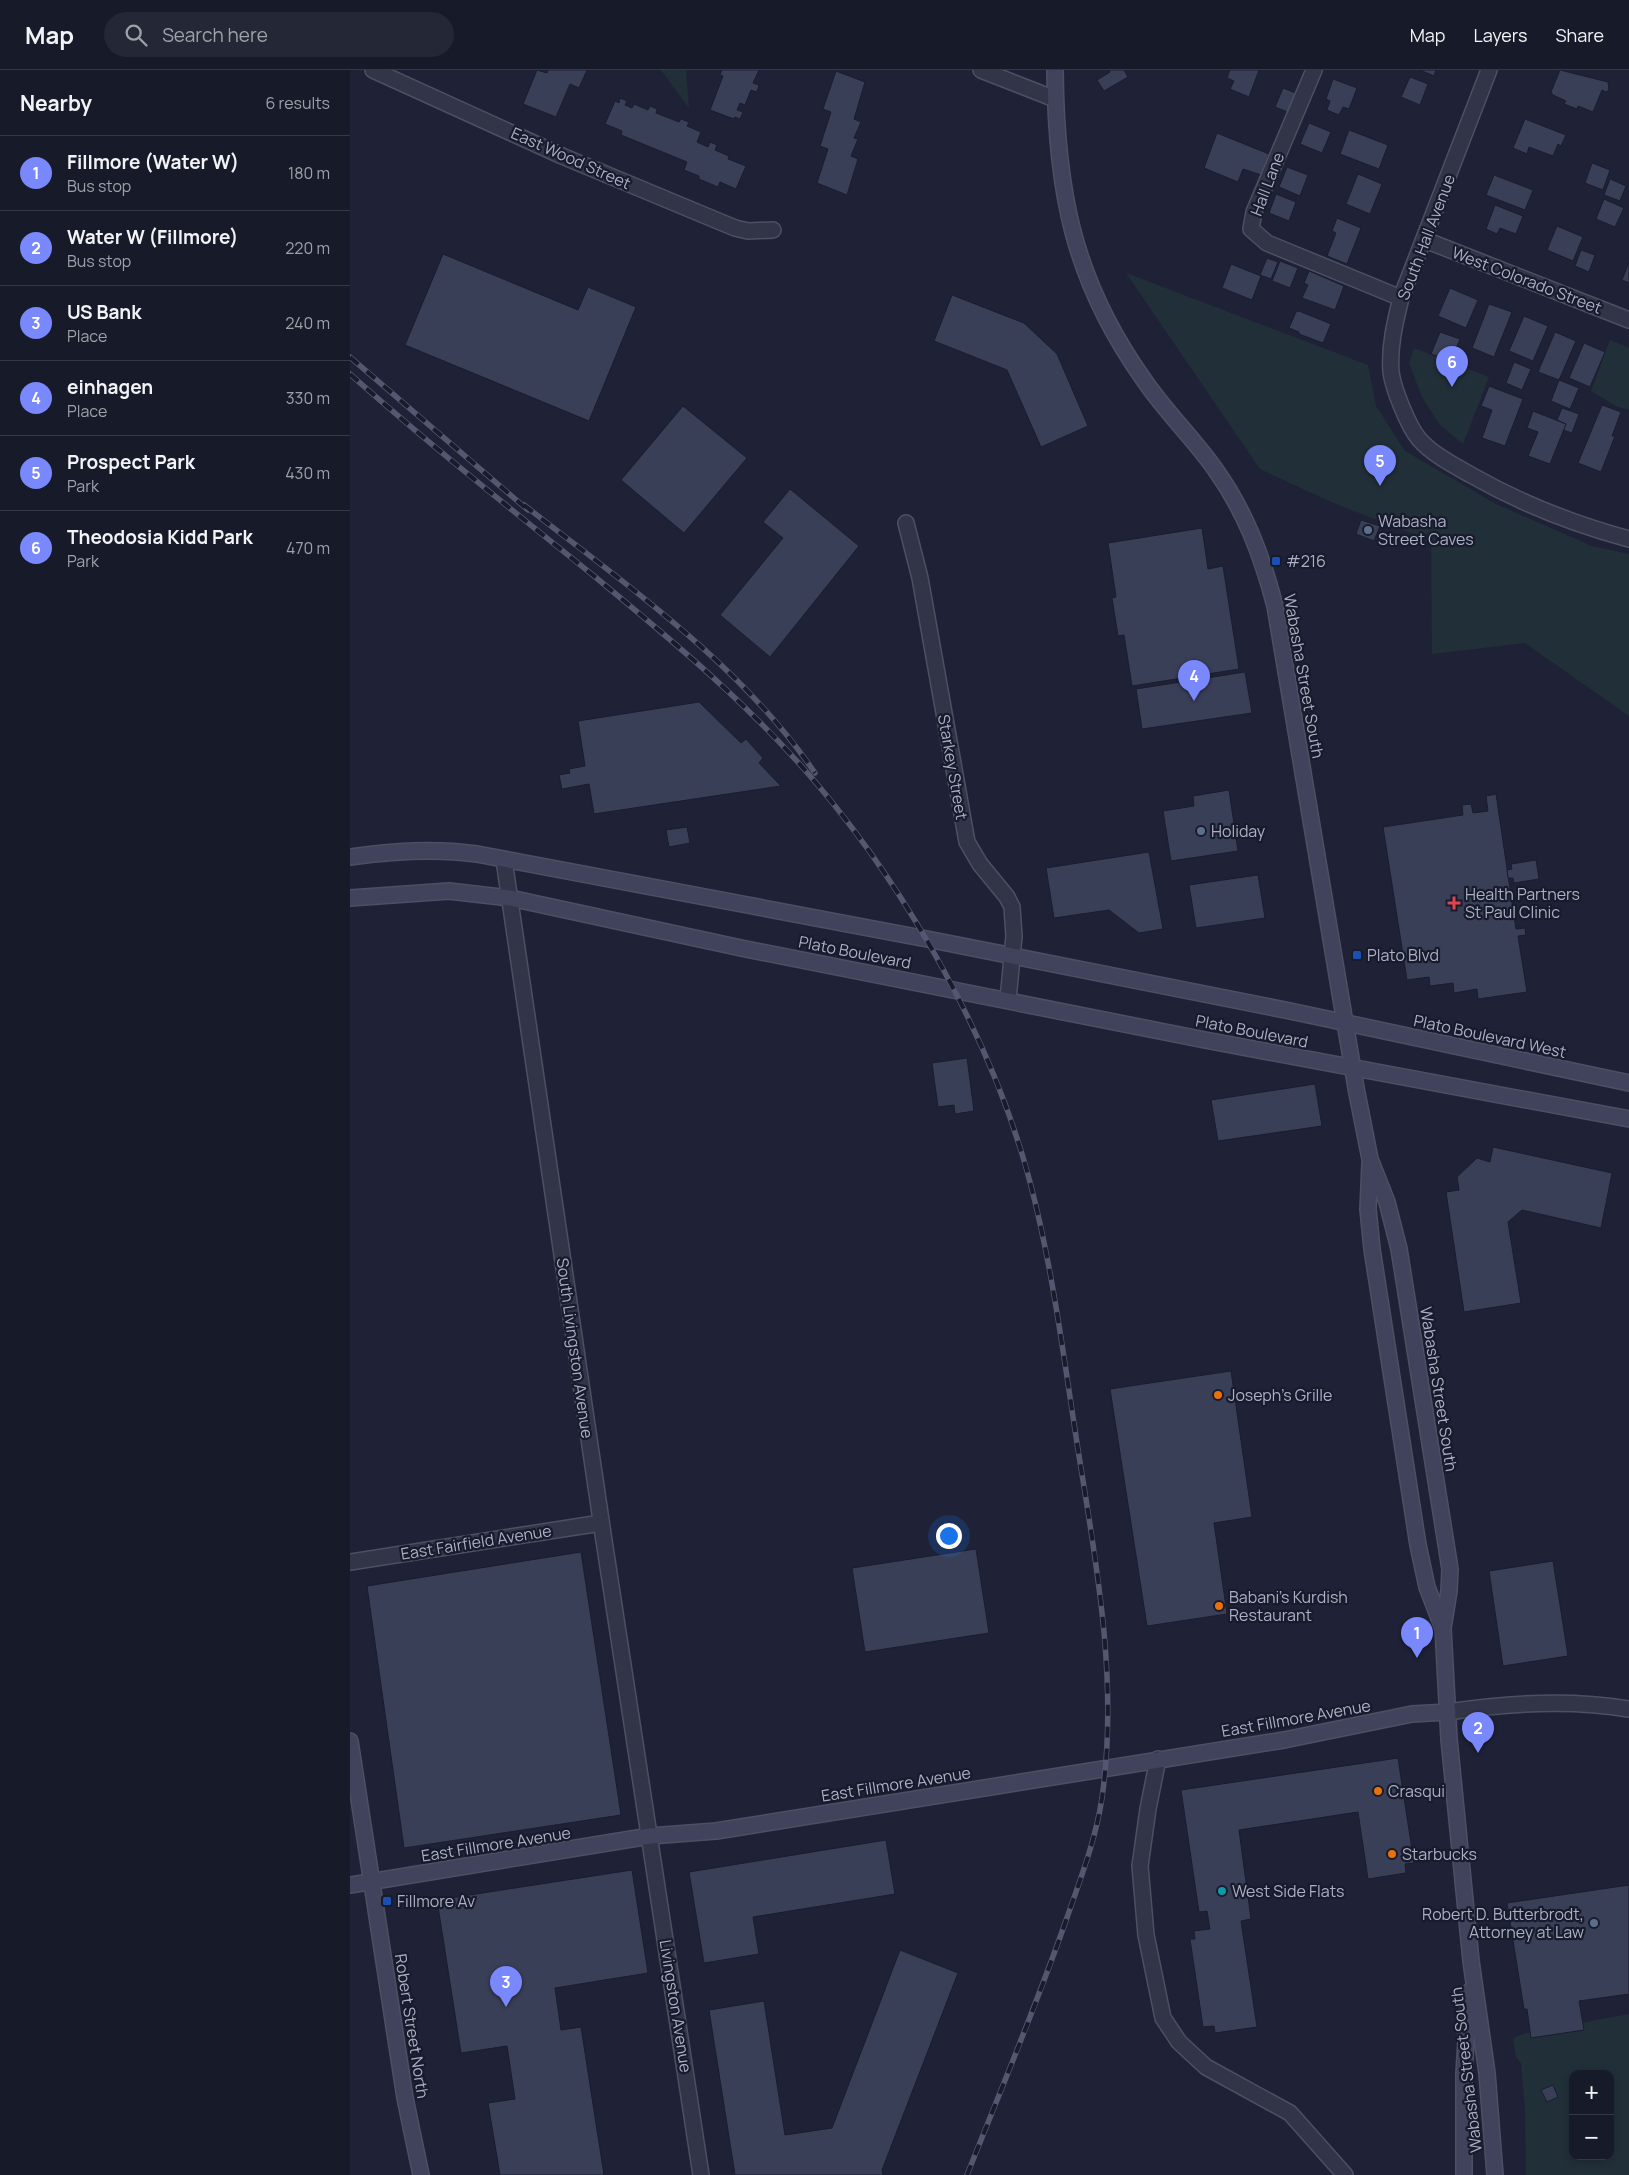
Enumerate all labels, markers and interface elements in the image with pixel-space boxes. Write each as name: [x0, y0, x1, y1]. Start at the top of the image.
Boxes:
search box: [104, 12, 454, 57]
text: Map: [25, 18, 74, 51]
icon: search: [122, 21, 150, 49]
text: Search here: [162, 22, 268, 48]
text: Map: [1410, 23, 1445, 47]
text: Layers: [1473, 23, 1527, 47]
text: Share: [1555, 23, 1604, 47]
text: Nearby: [20, 89, 92, 117]
text: 6 results: [265, 92, 330, 114]
street label: East Wood Street: [508, 122, 634, 194]
text: Fillmore (Water W): [67, 149, 239, 175]
street label: Hall Lane: [1245, 149, 1289, 219]
text: 1: [32, 162, 40, 184]
text: 180 m: [288, 162, 330, 184]
street label: South Hall Avenue: [1392, 171, 1460, 303]
text: Bus stop: [67, 175, 131, 197]
text: Water W (Fillmore): [67, 224, 238, 250]
text: 2: [31, 237, 41, 259]
text: 220 m: [285, 237, 330, 259]
street label: West Colorado Street: [1449, 241, 1605, 319]
text: Bus stop: [67, 250, 131, 272]
text: US Bank: [67, 299, 141, 325]
text: 3: [31, 312, 41, 334]
text: 240 m: [285, 312, 330, 334]
text: Place: [67, 325, 107, 347]
pin: 6: [1436, 346, 1468, 387]
text: einhagen: [67, 374, 153, 400]
text: 4: [31, 387, 41, 409]
text: 330 m: [286, 387, 330, 409]
text: Place: [67, 400, 107, 422]
pin: 5: [1364, 445, 1396, 486]
text: Prospect Park: [67, 449, 195, 475]
text: 5: [31, 462, 41, 484]
text: 430 m: [285, 462, 330, 484]
text: Park: [67, 475, 99, 497]
place label: Wabasha Street Caves: [1378, 510, 1474, 550]
text: Theodosia Kidd Park: [67, 524, 253, 550]
marker: Wabasha Street Caves: [1362, 524, 1374, 536]
text: 6: [31, 537, 41, 559]
text: 470 m: [286, 537, 330, 559]
text: Park: [67, 550, 99, 572]
place label: #216: [1286, 550, 1326, 572]
marker: #216: [1270, 555, 1282, 567]
street label: Wabasha Street South: [1279, 592, 1329, 760]
pin: 4: [1178, 660, 1210, 701]
street label: Starkey Street: [933, 713, 973, 821]
place label: Holiday: [1211, 820, 1266, 842]
marker: Holiday: [1195, 825, 1207, 837]
place label: Health Partners St Paul Clinic: [1465, 883, 1580, 923]
marker: Health Partners St Paul Clinic: [1447, 896, 1461, 910]
street label: Plato Boulevard: [797, 930, 913, 974]
place label: Plato Blvd: [1367, 944, 1439, 966]
marker: Plato Blvd: [1351, 949, 1363, 961]
street label: Plato Boulevard: [1194, 1009, 1310, 1053]
street label: Plato Boulevard West: [1412, 1009, 1568, 1063]
street label: South Livingston Avenue: [551, 1256, 599, 1440]
street label: Wabasha Street South: [1415, 1305, 1463, 1473]
place label: Joseph's Grille: [1228, 1384, 1332, 1406]
marker: Joseph's Grille: [1212, 1389, 1224, 1401]
street label: East Fairfield Avenue: [399, 1519, 553, 1565]
your location: [936, 1523, 962, 1549]
place label: Babani's Kurdish Restaurant: [1229, 1586, 1348, 1626]
marker: Babani's Kurdish Restaurant: [1213, 1600, 1225, 1612]
pin: 1: [1401, 1617, 1433, 1658]
street label: East Fillmore Avenue: [1220, 1694, 1372, 1742]
pin: 2: [1462, 1712, 1494, 1753]
street label: East Fillmore Avenue: [820, 1761, 972, 1807]
place label: Crasqui: [1388, 1780, 1445, 1802]
marker: Crasqui: [1372, 1785, 1384, 1797]
street label: East Fillmore Avenue: [420, 1821, 572, 1867]
place label: Starbucks: [1402, 1843, 1477, 1865]
marker: Starbucks: [1386, 1848, 1398, 1860]
place label: West Side Flats: [1232, 1880, 1345, 1902]
marker: West Side Flats: [1216, 1885, 1228, 1897]
place label: Fillmore Av: [397, 1890, 475, 1912]
marker: Fillmore Av: [381, 1895, 393, 1907]
place label: Robert D. Butterbrodt, Attorney at Law: [1422, 1903, 1584, 1943]
marker: Robert D. Butterbrodt, Attorney at Law: [1588, 1917, 1600, 1929]
street label: Livingston Avenue: [655, 1938, 697, 2074]
street label: Robert Street North: [390, 1952, 434, 2100]
pin: 3: [490, 1966, 522, 2007]
street label: Wabasha Street South: [1445, 1986, 1487, 2154]
map controls: [1569, 2070, 1614, 2160]
button: +: [1569, 2070, 1614, 2115]
button: −: [1569, 2115, 1614, 2160]

